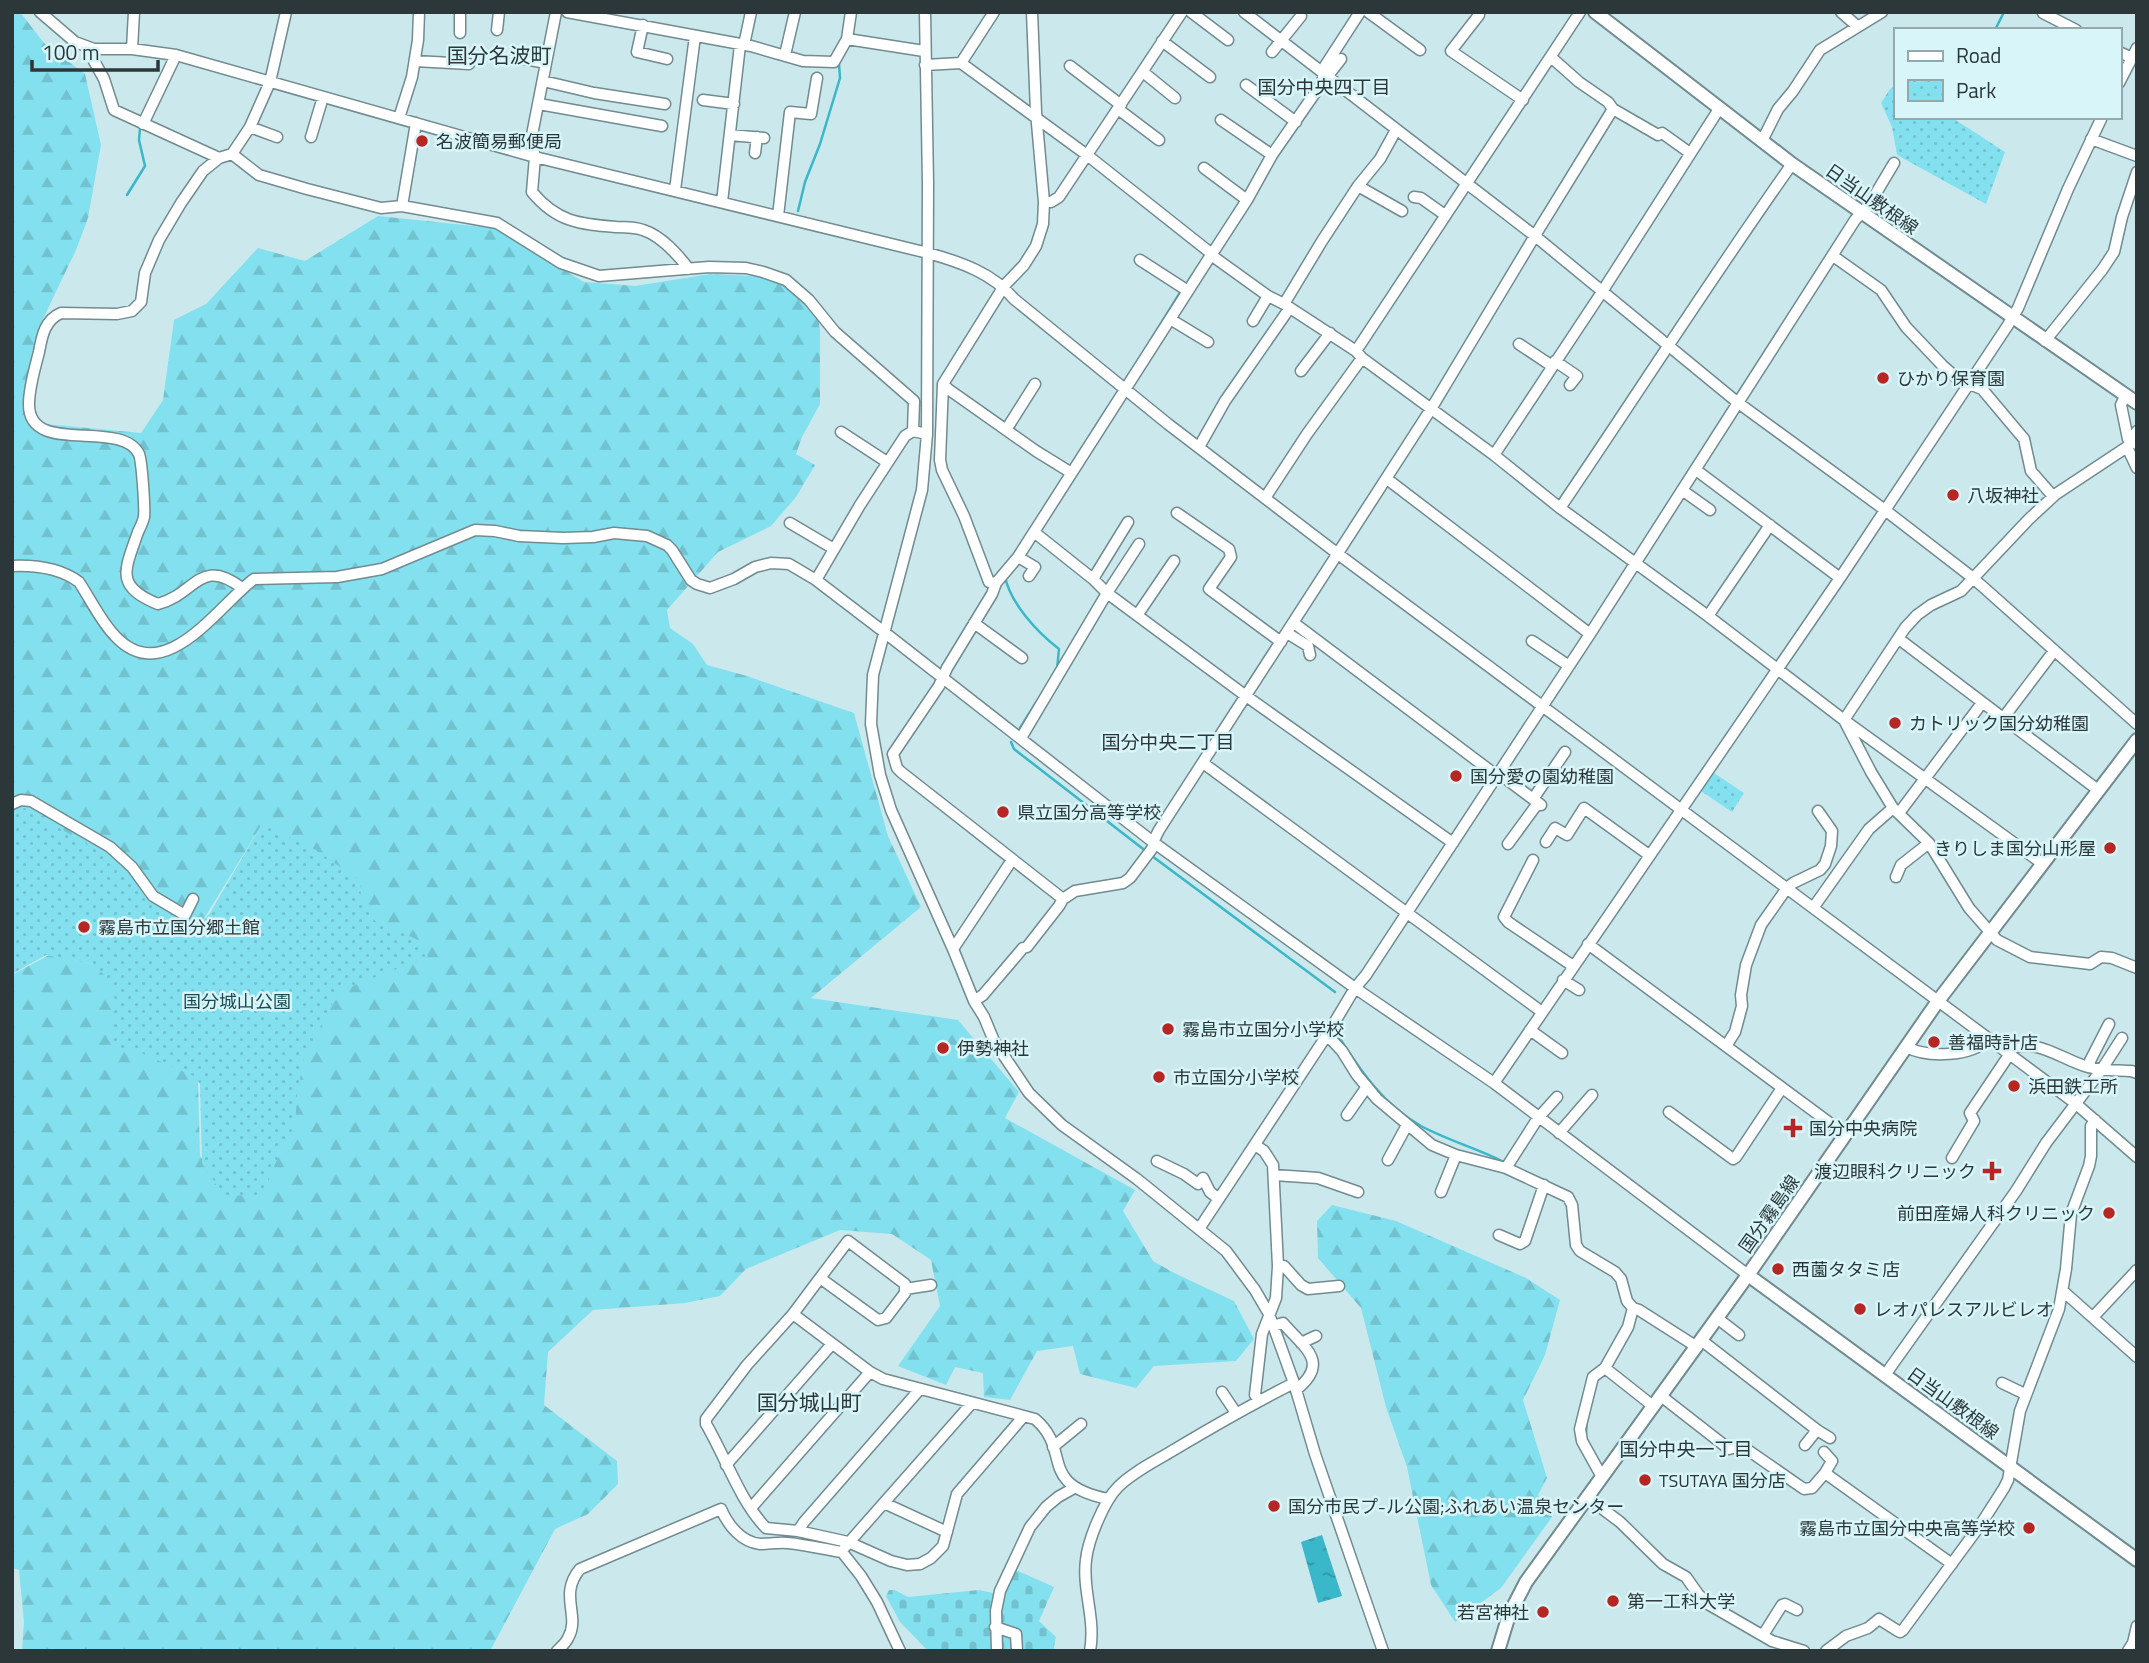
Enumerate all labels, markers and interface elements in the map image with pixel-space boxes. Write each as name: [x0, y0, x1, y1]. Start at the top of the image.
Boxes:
scale bar: [32, 28, 158, 72]
legend: [1894, 28, 2121, 119]
text: 100 m: [42, 36, 99, 68]
district label: 国分名波町: [447, 39, 552, 71]
text: Road: [1956, 39, 2001, 71]
district label: 国分中央四丁目: [1257, 72, 1391, 101]
text: Park: [1956, 74, 1996, 106]
place label: 名波簡易郵便局: [436, 128, 562, 155]
marker: 名波簡易郵便局: [414, 133, 430, 149]
street label: 日当山敷根線: [1820, 157, 1924, 241]
place label: ひかり保育園: [1897, 365, 2005, 392]
marker: ひかり保育園: [1875, 370, 1891, 386]
place label: 八坂神社: [1967, 482, 2039, 509]
marker: 八坂神社: [1945, 487, 1961, 503]
place label: カトリック国分幼稚園: [1909, 710, 2089, 737]
marker: カトリック国分幼稚園: [1887, 715, 1903, 731]
district label: 国分中央二丁目: [1101, 727, 1235, 756]
place label: 国分愛の園幼稚園: [1470, 763, 1614, 790]
marker: 国分愛の園幼稚園: [1448, 768, 1464, 784]
place label: 県立国分高等学校: [1017, 799, 1161, 826]
marker: 県立国分高等学校: [995, 804, 1011, 820]
place label: きりしま国分山形屋: [1934, 835, 2096, 862]
marker: きりしま国分山形屋: [2102, 840, 2118, 856]
place label: 霧島市立国分郷土館: [98, 914, 260, 941]
marker: 霧島市立国分郷土館: [76, 919, 92, 935]
park label: 国分城山公園: [183, 988, 291, 1015]
place label: 霧島市立国分小学校: [1182, 1016, 1344, 1043]
marker: 霧島市立国分小学校: [1160, 1021, 1176, 1037]
place label: 善福時計店: [1948, 1029, 2038, 1056]
marker: 善福時計店: [1926, 1034, 1942, 1050]
place label: 伊勢神社: [957, 1035, 1029, 1062]
marker: 伊勢神社: [935, 1040, 951, 1056]
place label: 市立国分小学校: [1173, 1064, 1299, 1091]
marker: 市立国分小学校: [1151, 1069, 1167, 1085]
place label: 浜田鉄工所: [2028, 1073, 2118, 1100]
marker: 浜田鉄工所: [2006, 1078, 2022, 1094]
place label: 国分中央病院: [1809, 1115, 1917, 1142]
marker: 国分中央病院: [1783, 1118, 1803, 1138]
place label: 渡辺眼科クリニック: [1814, 1158, 1976, 1185]
marker: 渡辺眼科クリニック: [1982, 1161, 2002, 1181]
street label: 国分霧島線: [1732, 1169, 1806, 1259]
place label: 前田産婦人科クリニック: [1897, 1200, 2095, 1227]
marker: 前田産婦人科クリニック: [2101, 1205, 2117, 1221]
place label: 西薗タタミ店: [1792, 1256, 1900, 1283]
marker: 西薗タタミ店: [1770, 1261, 1786, 1277]
place label: レオパレスアルビレオ: [1874, 1296, 2054, 1323]
marker: レオパレスアルビレオ: [1852, 1301, 1868, 1317]
street label: 日当山敷根線: [1901, 1360, 2005, 1446]
district label: 国分城山町: [757, 1386, 862, 1418]
district label: 国分中央一丁目: [1619, 1434, 1753, 1463]
place label: TSUTAYA 国分店: [1659, 1467, 1786, 1494]
marker: TSUTAYA 国分店: [1637, 1472, 1653, 1488]
place label: 国分市民プ-ル公園;ふれあい温泉センター: [1288, 1493, 1624, 1520]
marker: 国分市民プ-ル公園;ふれあい温泉センター: [1266, 1498, 1282, 1514]
place label: 霧島市立国分中央高等学校: [1799, 1515, 2015, 1542]
marker: 霧島市立国分中央高等学校: [2021, 1520, 2037, 1536]
place label: 第一工科大学: [1627, 1588, 1735, 1615]
marker: 第一工科大学: [1605, 1593, 1621, 1609]
place label: 若宮神社: [1457, 1599, 1529, 1626]
marker: 若宮神社: [1535, 1604, 1551, 1620]

